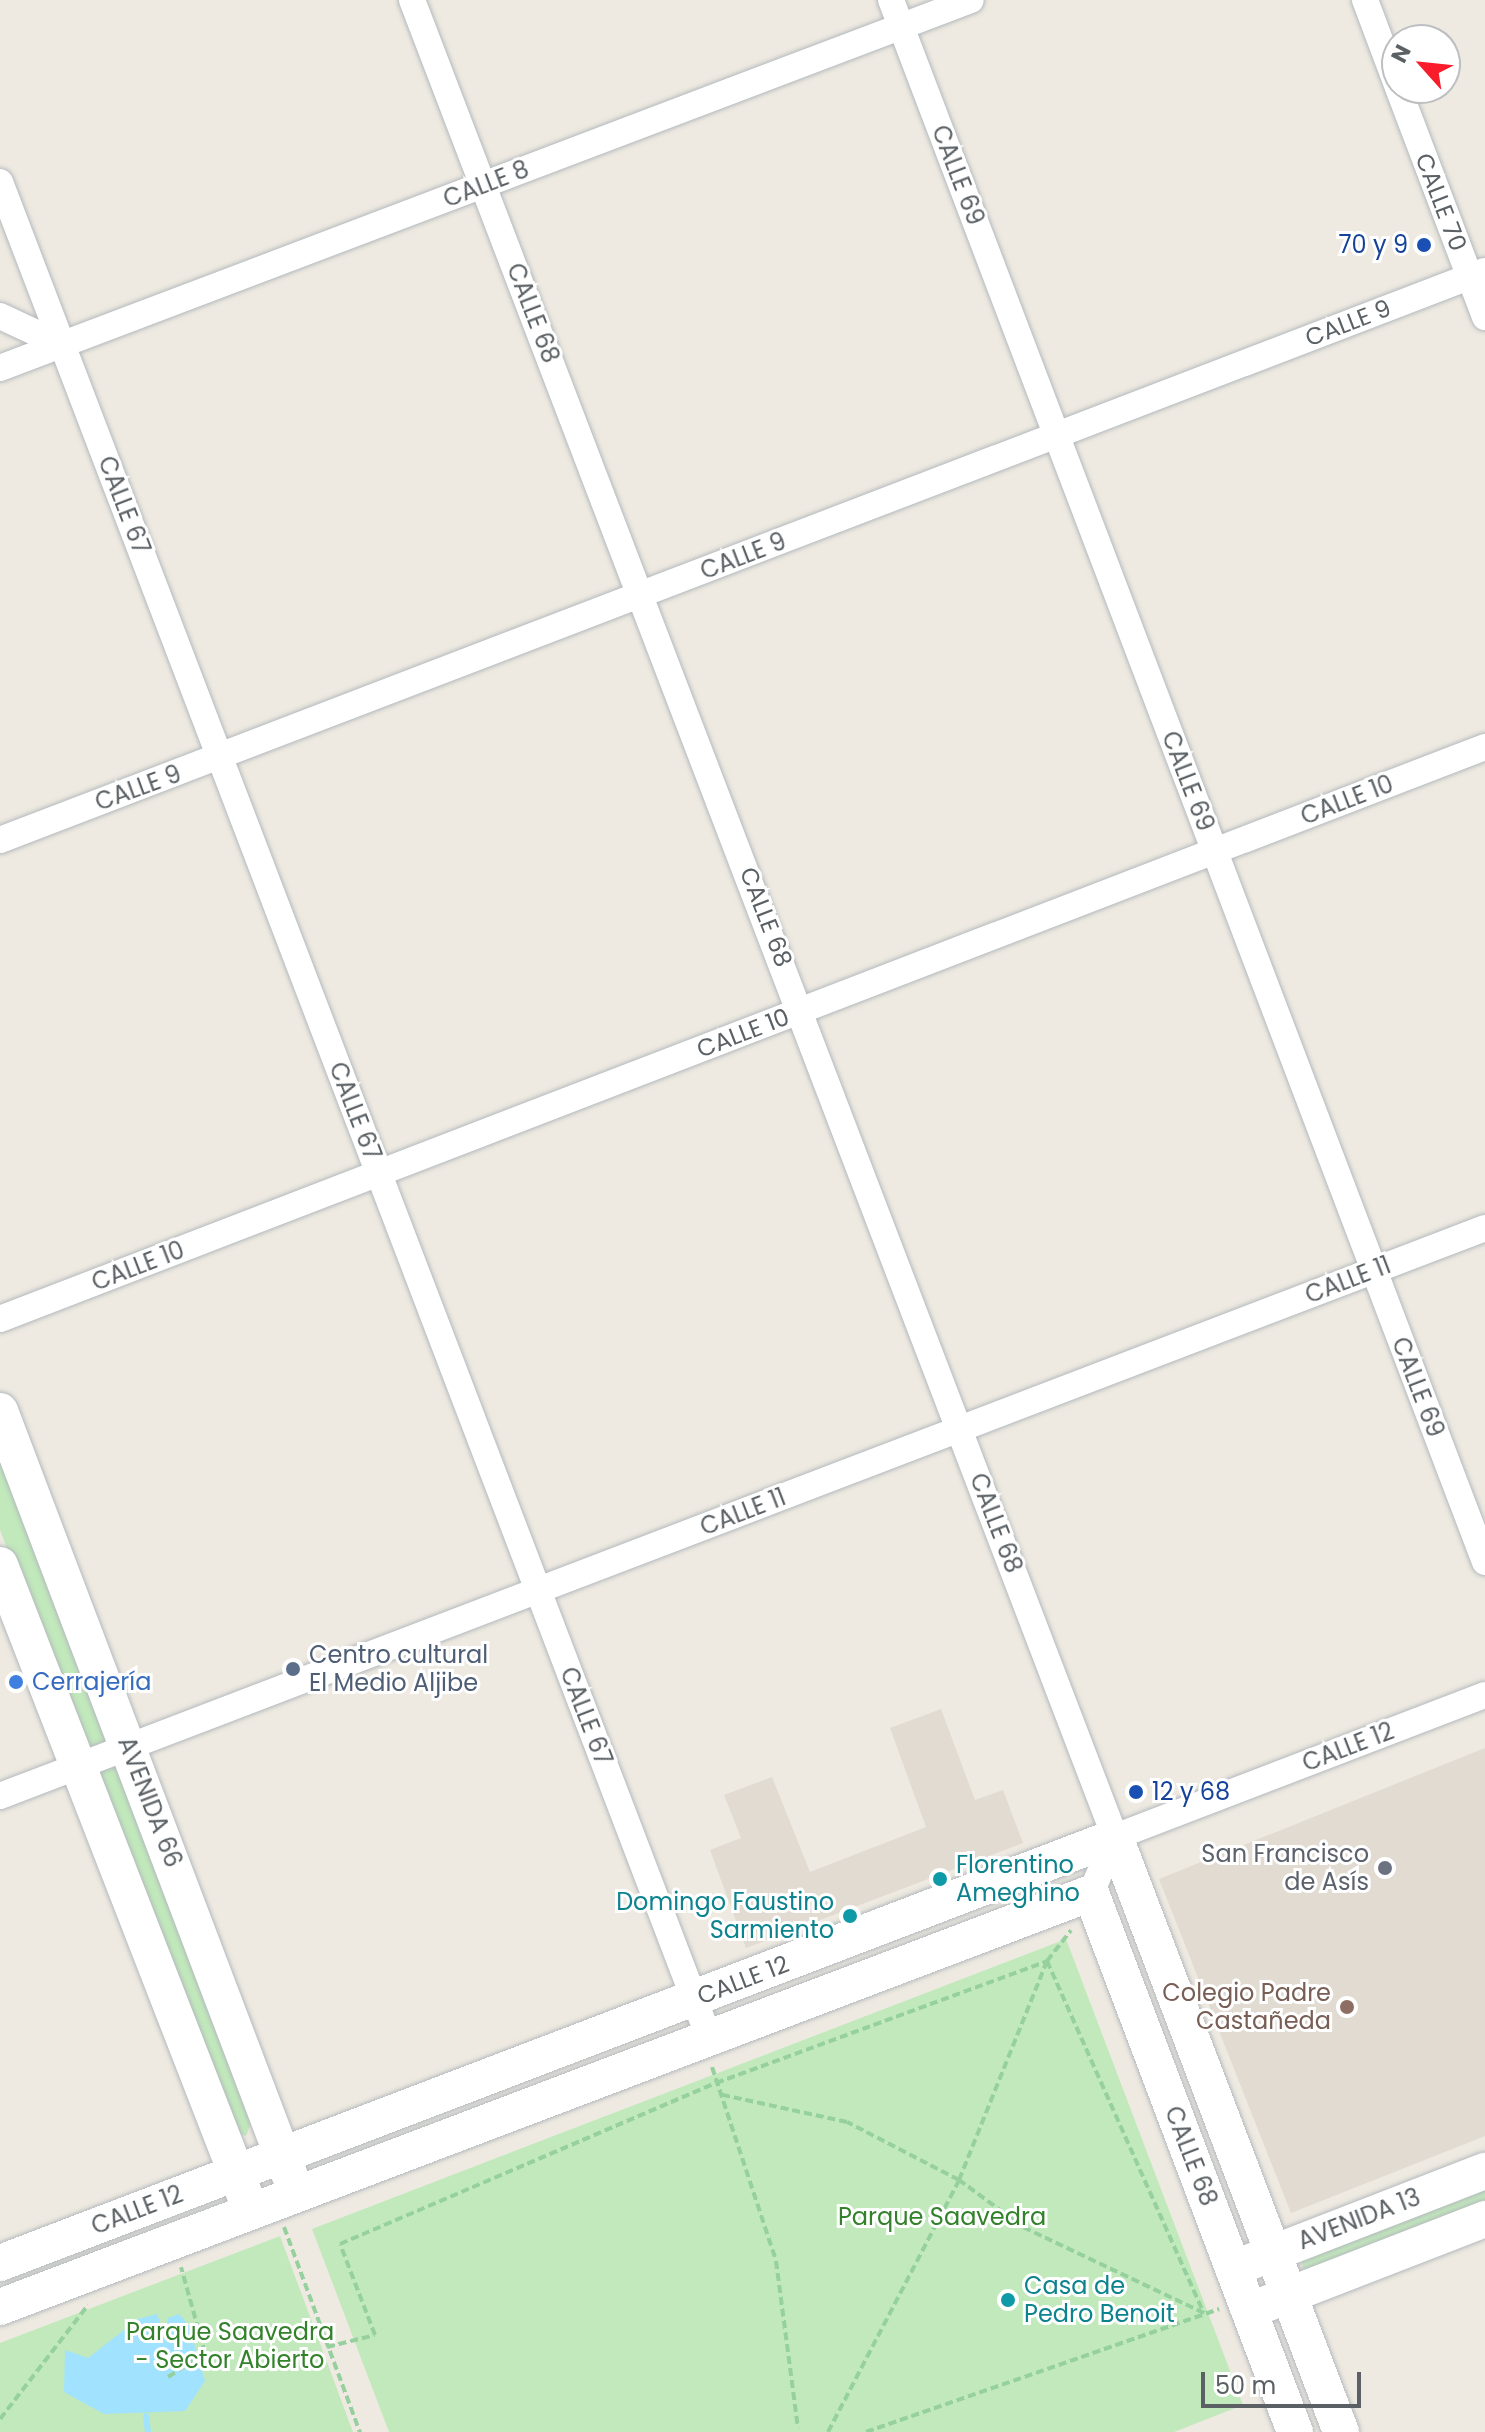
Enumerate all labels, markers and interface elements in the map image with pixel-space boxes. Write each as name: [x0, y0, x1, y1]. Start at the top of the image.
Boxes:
north arrow: [1381, 24, 1461, 104]
text: N: [1383, 39, 1419, 68]
street label: CALLE 69: [926, 121, 990, 229]
street label: CALLE 70: [1409, 149, 1473, 255]
street label: CALLE 8: [439, 155, 533, 213]
place label: 70 y 9: [1338, 231, 1408, 259]
marker: 70 y 9: [1415, 236, 1433, 254]
street label: CALLE 68: [501, 259, 565, 367]
street label: CALLE 9: [1301, 294, 1395, 352]
street label: CALLE 67: [92, 452, 156, 558]
street label: CALLE 9: [696, 527, 790, 585]
street label: CALLE 69: [1156, 727, 1220, 835]
street label: CALLE 9: [91, 759, 185, 817]
street label: CALLE 10: [1297, 769, 1397, 831]
street label: CALLE 68: [734, 863, 798, 971]
street label: CALLE 10: [693, 1002, 793, 1064]
street label: CALLE 67: [323, 1058, 387, 1164]
street label: CALLE 10: [88, 1235, 188, 1297]
street label: CALLE 11: [1301, 1251, 1395, 1309]
street label: CALLE 69: [1386, 1333, 1450, 1441]
street label: CALLE 68: [964, 1469, 1028, 1577]
street label: CALLE 11: [696, 1483, 790, 1541]
place label: Centro cultural El Medio Aljibe: [309, 1641, 488, 1697]
marker: Centro cultural El Medio Aljibe: [284, 1660, 302, 1678]
street label: CALLE 67: [554, 1663, 618, 1769]
place label: Cerrajería: [32, 1668, 151, 1696]
marker: Cerrajería: [7, 1673, 25, 1691]
street label: CALLE 12: [1298, 1716, 1398, 1778]
street label: AVENIDA 66: [112, 1733, 188, 1871]
place label: 12 y 68: [1152, 1778, 1230, 1806]
marker: 12 y 68: [1127, 1783, 1145, 1801]
place label: San Francisco de Asís: [1201, 1840, 1369, 1896]
place label: Florentino Ameghino: [956, 1851, 1080, 1907]
marker: San Francisco de Asís: [1376, 1859, 1394, 1877]
marker: Florentino Ameghino: [931, 1870, 949, 1888]
place label: Domingo Faustino Sarmiento: [616, 1888, 834, 1944]
marker: Domingo Faustino Sarmiento: [841, 1907, 859, 1925]
street label: CALLE 12: [693, 1949, 793, 2011]
place label: Colegio Padre Castañeda: [1162, 1979, 1331, 2035]
marker: Colegio Padre Castañeda: [1338, 1998, 1356, 2016]
street label: CALLE 68: [1159, 2102, 1223, 2210]
street label: CALLE 12: [87, 2179, 187, 2241]
street label: AVENIDA 13: [1294, 2182, 1424, 2256]
park label: Parque Saavedra: [838, 2203, 1046, 2231]
place label: Casa de Pedro Benoit: [1024, 2272, 1175, 2328]
marker: Casa de Pedro Benoit: [999, 2291, 1017, 2309]
park label: Parque Saavedra - Sector Abierto: [126, 2318, 334, 2374]
scale bar: [1205, 2356, 1365, 2406]
text: 50 m: [1215, 2369, 1276, 2402]

